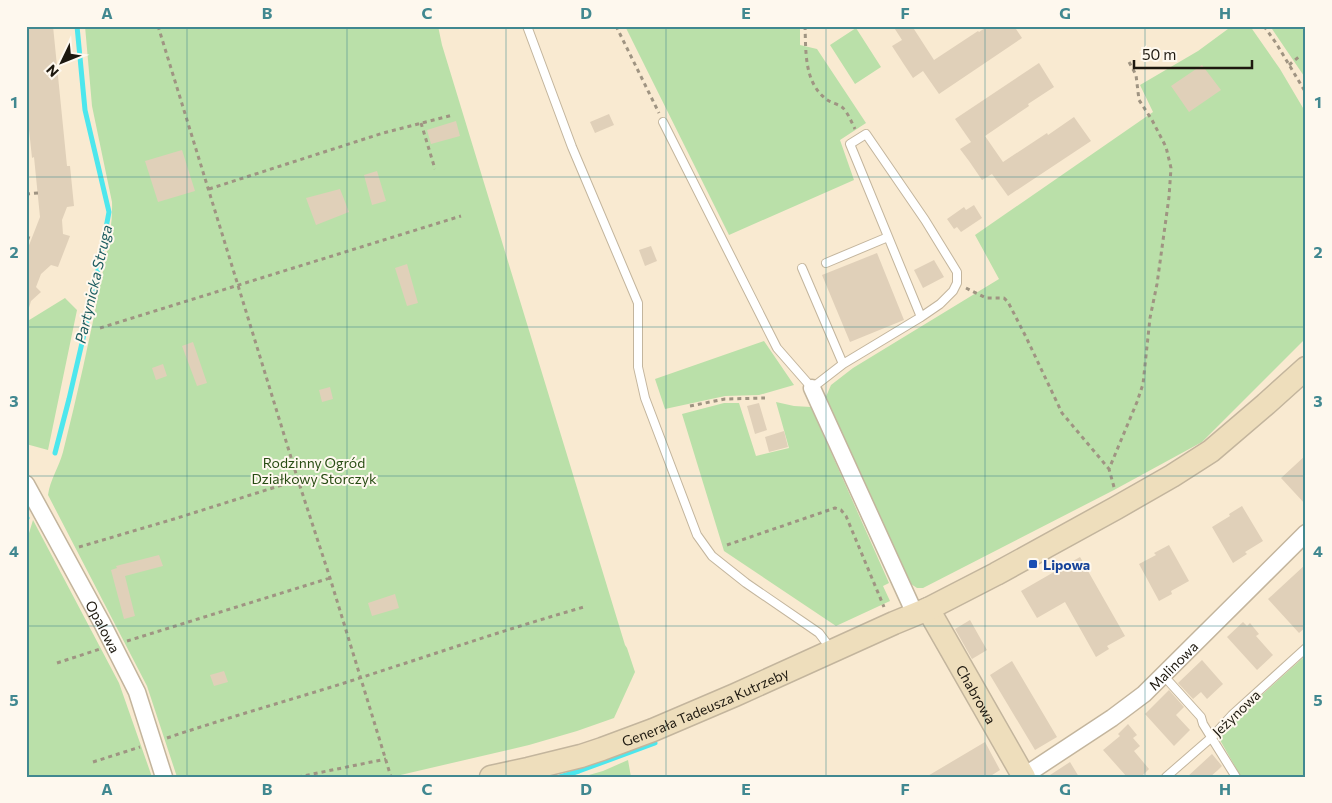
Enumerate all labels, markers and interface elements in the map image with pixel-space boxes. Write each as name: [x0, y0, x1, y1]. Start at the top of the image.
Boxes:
text: A: [101, 3, 113, 22]
text: B: [262, 3, 273, 22]
text: C: [422, 3, 433, 22]
text: D: [580, 3, 592, 22]
text: E: [741, 3, 751, 22]
text: F: [900, 3, 910, 22]
text: G: [1059, 3, 1071, 22]
text: H: [1219, 3, 1231, 22]
north arrow: [38, 38, 88, 88]
scale bar: [1134, 38, 1252, 70]
text: 50 m: [1142, 45, 1176, 63]
text: N: [42, 62, 62, 81]
text: 1: [10, 92, 18, 111]
text: 1: [1314, 92, 1322, 111]
water label: Partynicka Struga: [71, 223, 115, 345]
text: 2: [9, 242, 19, 261]
text: 2: [1313, 242, 1323, 261]
text: 3: [9, 391, 19, 410]
text: 3: [1313, 391, 1323, 410]
park label: Rodzinny Ogród Działkowy Storczyk: [251, 454, 377, 487]
text: 4: [9, 541, 19, 560]
text: 4: [1313, 541, 1323, 560]
place label: Lipowa: [1043, 556, 1090, 573]
marker: Lipowa: [1027, 558, 1039, 570]
street label: Opalowa: [83, 597, 124, 656]
street label: Malinowa: [1145, 637, 1201, 693]
street label: Chabrowa: [953, 662, 1000, 727]
street label: Generała Tadeusza Kutrzeby: [619, 663, 791, 749]
street label: Jeżynowa: [1208, 686, 1264, 740]
text: 5: [9, 690, 19, 709]
text: 5: [1313, 690, 1323, 709]
text: A: [101, 779, 113, 798]
text: B: [262, 779, 273, 798]
text: C: [422, 779, 433, 798]
text: D: [580, 779, 592, 798]
text: E: [741, 779, 751, 798]
text: F: [900, 779, 910, 798]
text: G: [1059, 779, 1071, 798]
text: H: [1219, 779, 1231, 798]

